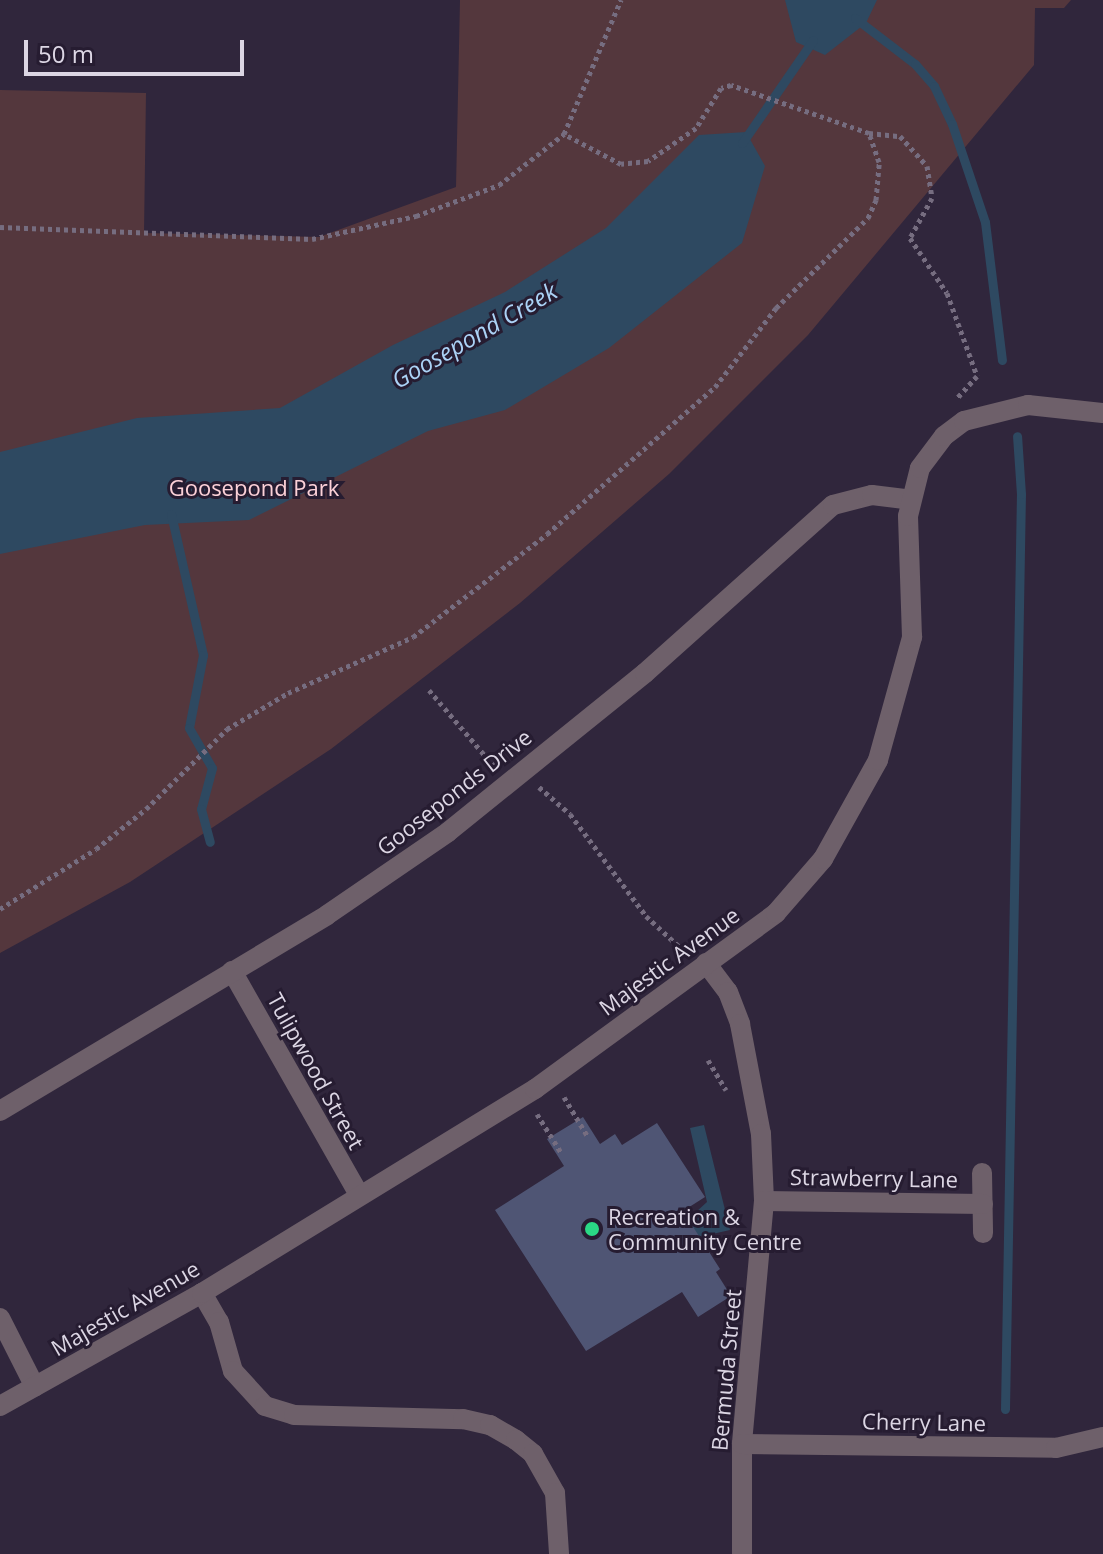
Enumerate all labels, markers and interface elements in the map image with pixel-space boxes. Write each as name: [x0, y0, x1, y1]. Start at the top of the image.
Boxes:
scale bar: [28, 24, 248, 74]
text: 50 m: [38, 37, 94, 70]
water label: Goosepond Creek: [386, 276, 562, 394]
park label: Goosepond Park: [169, 475, 339, 501]
street label: Gooseponds Drive: [371, 723, 537, 861]
street label: Majestic Avenue: [594, 901, 744, 1021]
street label: Tulipwood Street: [262, 988, 370, 1154]
street label: Strawberry Lane: [790, 1163, 958, 1193]
place label: Recreation & Community Centre: [608, 1203, 802, 1254]
marker: Recreation & Community Centre: [583, 1220, 601, 1238]
street label: Majestic Avenue: [46, 1255, 204, 1361]
street label: Bermuda Street: [706, 1288, 746, 1452]
street label: Cherry Lane: [862, 1408, 986, 1436]

